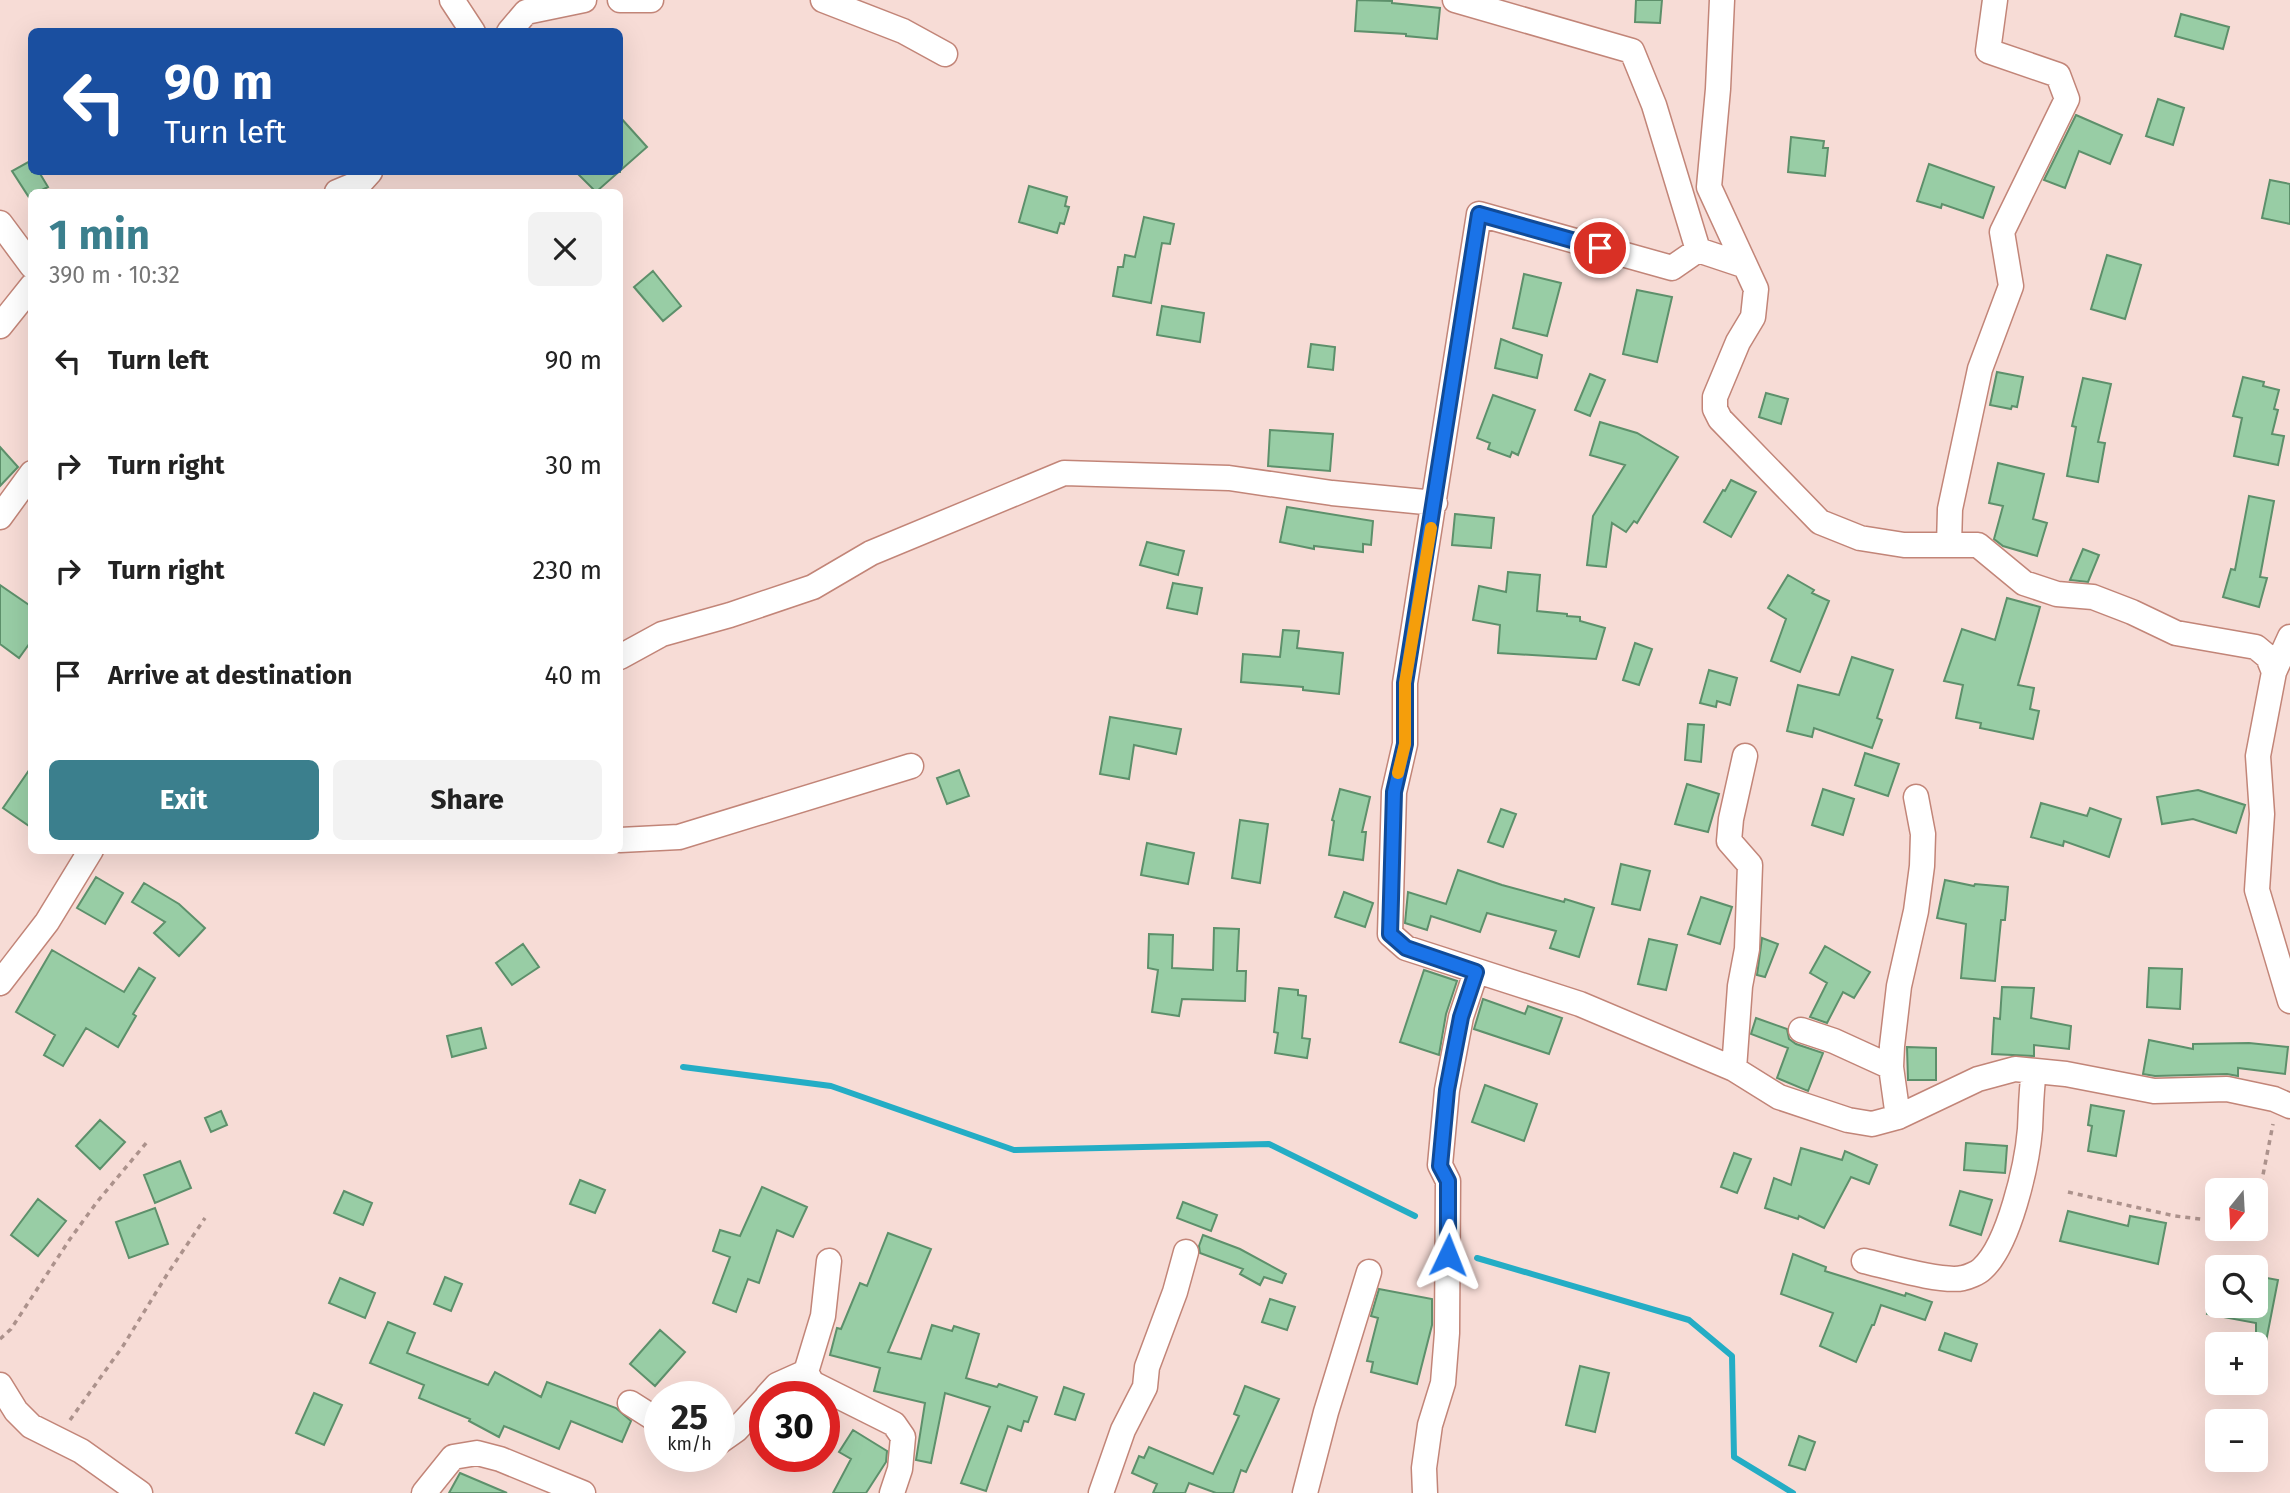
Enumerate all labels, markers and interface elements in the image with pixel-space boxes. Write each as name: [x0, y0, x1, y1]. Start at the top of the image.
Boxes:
text: 90 m: [164, 53, 273, 112]
icon: left: [49, 56, 140, 147]
text: Turn left: [164, 113, 286, 151]
text: 1 min: [49, 210, 150, 260]
button: close: [528, 212, 602, 286]
pin: [1570, 218, 1630, 278]
icon: arrive: [1581, 229, 1619, 267]
text: 390 m · 10:32: [49, 261, 180, 289]
icon: left: [49, 342, 87, 380]
text: Turn left: [108, 345, 209, 376]
text: 90 m: [545, 345, 602, 376]
icon: right: [49, 447, 87, 485]
text: Turn right: [108, 450, 225, 481]
text: 30 m: [545, 450, 602, 481]
icon: right: [49, 552, 87, 590]
text: Turn right: [108, 555, 225, 586]
text: 230 m: [533, 555, 602, 586]
icon: arrive: [49, 657, 87, 695]
text: Arrive at destination: [108, 660, 352, 691]
text: 40 m: [544, 660, 602, 691]
button: Exit: [49, 760, 319, 840]
button: Share: [333, 760, 602, 840]
north arrow: [2205, 1178, 2268, 1241]
map controls: [2205, 1178, 2268, 1472]
position arrow: [1411, 1218, 1485, 1292]
button: search: [2205, 1255, 2268, 1318]
button: +: [2205, 1332, 2268, 1395]
speed limit sign: 30: [749, 1381, 840, 1472]
text: 25: [671, 1396, 708, 1438]
button: −: [2205, 1409, 2268, 1472]
text: km/h: [667, 1433, 712, 1455]

